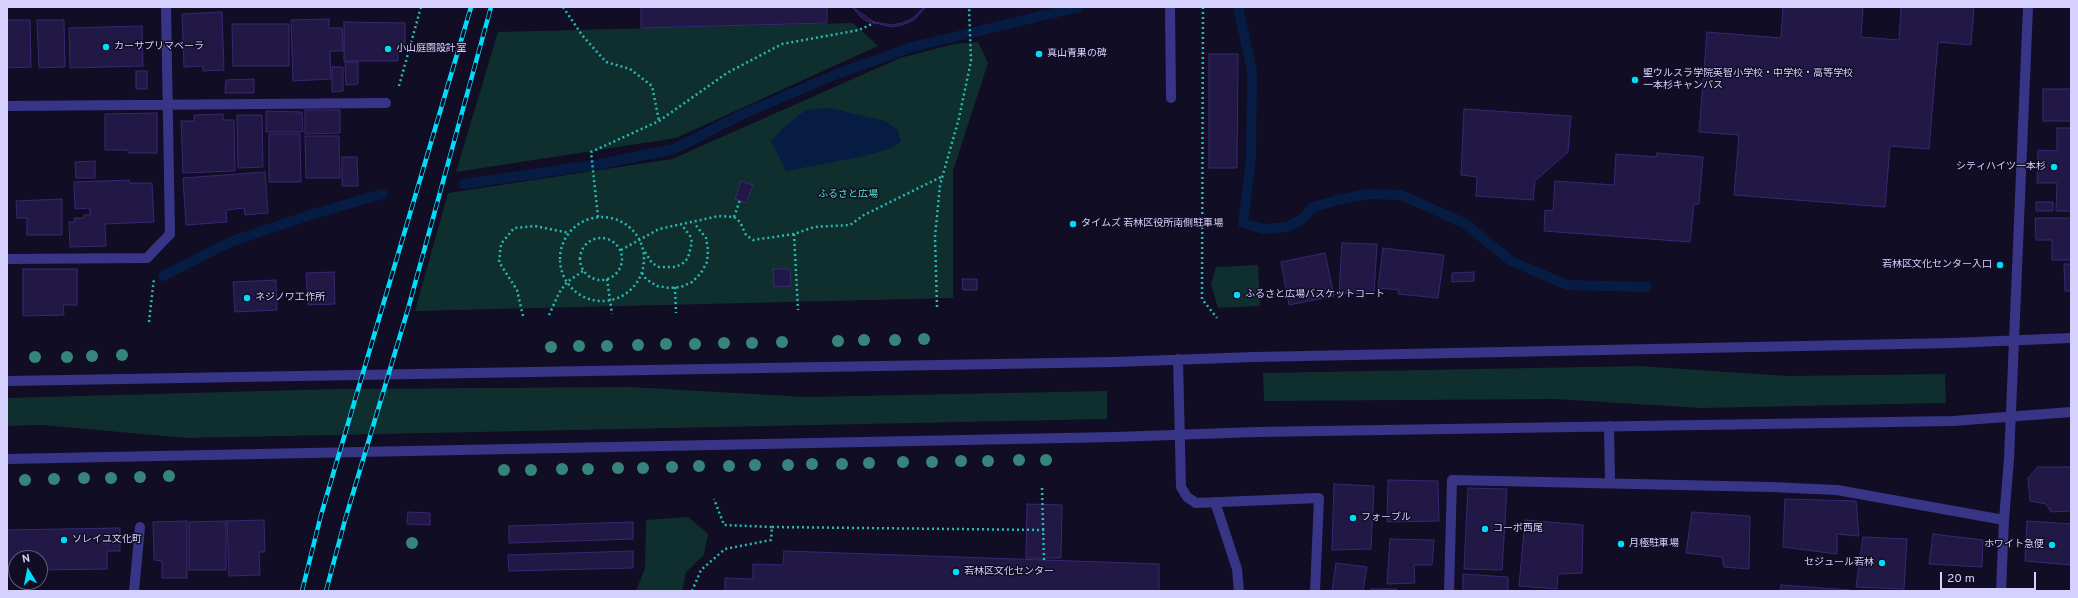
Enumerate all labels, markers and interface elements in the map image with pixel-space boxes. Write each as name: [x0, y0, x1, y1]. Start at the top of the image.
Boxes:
place label: カーサプリマベーラ: [114, 41, 204, 53]
marker: カーサプリマベーラ: [101, 42, 111, 52]
place label: 小山庭園設計室: [396, 43, 466, 55]
marker: 小山庭園設計室: [383, 44, 393, 54]
place label: 真山青果の碑: [1047, 48, 1107, 60]
marker: 真山青果の碑: [1034, 49, 1044, 59]
place label: 聖ウルスラ学院英智小学校・中学校・高等学校 一本杉キャンパス: [1643, 68, 1853, 92]
marker: 聖ウルスラ学院英智小学校・中学校・高等学校 一本杉キャンパス: [1630, 75, 1640, 85]
place label: シティハイツ一本杉: [1956, 161, 2046, 173]
marker: シティハイツ一本杉: [2049, 162, 2059, 172]
park label: ふるさと広場: [818, 189, 878, 201]
place label: タイムズ 若林区役所南側駐車場: [1081, 218, 1223, 230]
marker: タイムズ 若林区役所南側駐車場: [1068, 219, 1078, 229]
place label: 若林区文化センター入口: [1882, 259, 1992, 271]
marker: 若林区文化センター入口: [1995, 260, 2005, 270]
place label: ふるさと広場バスケットコート: [1245, 289, 1385, 301]
marker: ふるさと広場バスケットコート: [1232, 290, 1242, 300]
place label: ネジノワ工作所: [255, 292, 325, 304]
marker: ネジノワ工作所: [242, 293, 252, 303]
place label: フォーブル: [1361, 512, 1411, 524]
marker: フォーブル: [1348, 513, 1358, 523]
place label: コーポ西尾: [1493, 523, 1543, 535]
marker: コーポ西尾: [1480, 524, 1490, 534]
place label: ソレイユ文化町: [72, 534, 142, 546]
marker: ソレイユ文化町: [59, 535, 69, 545]
place label: 月極駐車場: [1629, 538, 1679, 550]
marker: 月極駐車場: [1616, 539, 1626, 549]
place label: ホワイト急便: [1984, 539, 2044, 551]
marker: ホワイト急便: [2047, 540, 2057, 550]
north arrow: [8, 550, 48, 590]
text: N: [21, 552, 31, 567]
place label: セジュール若林: [1804, 557, 1874, 569]
marker: セジュール若林: [1877, 558, 1887, 568]
scale bar: [1942, 564, 2038, 590]
place label: 若林区文化センター: [964, 566, 1054, 578]
marker: 若林区文化センター: [951, 567, 961, 577]
text: 20 m: [1947, 571, 1975, 587]

